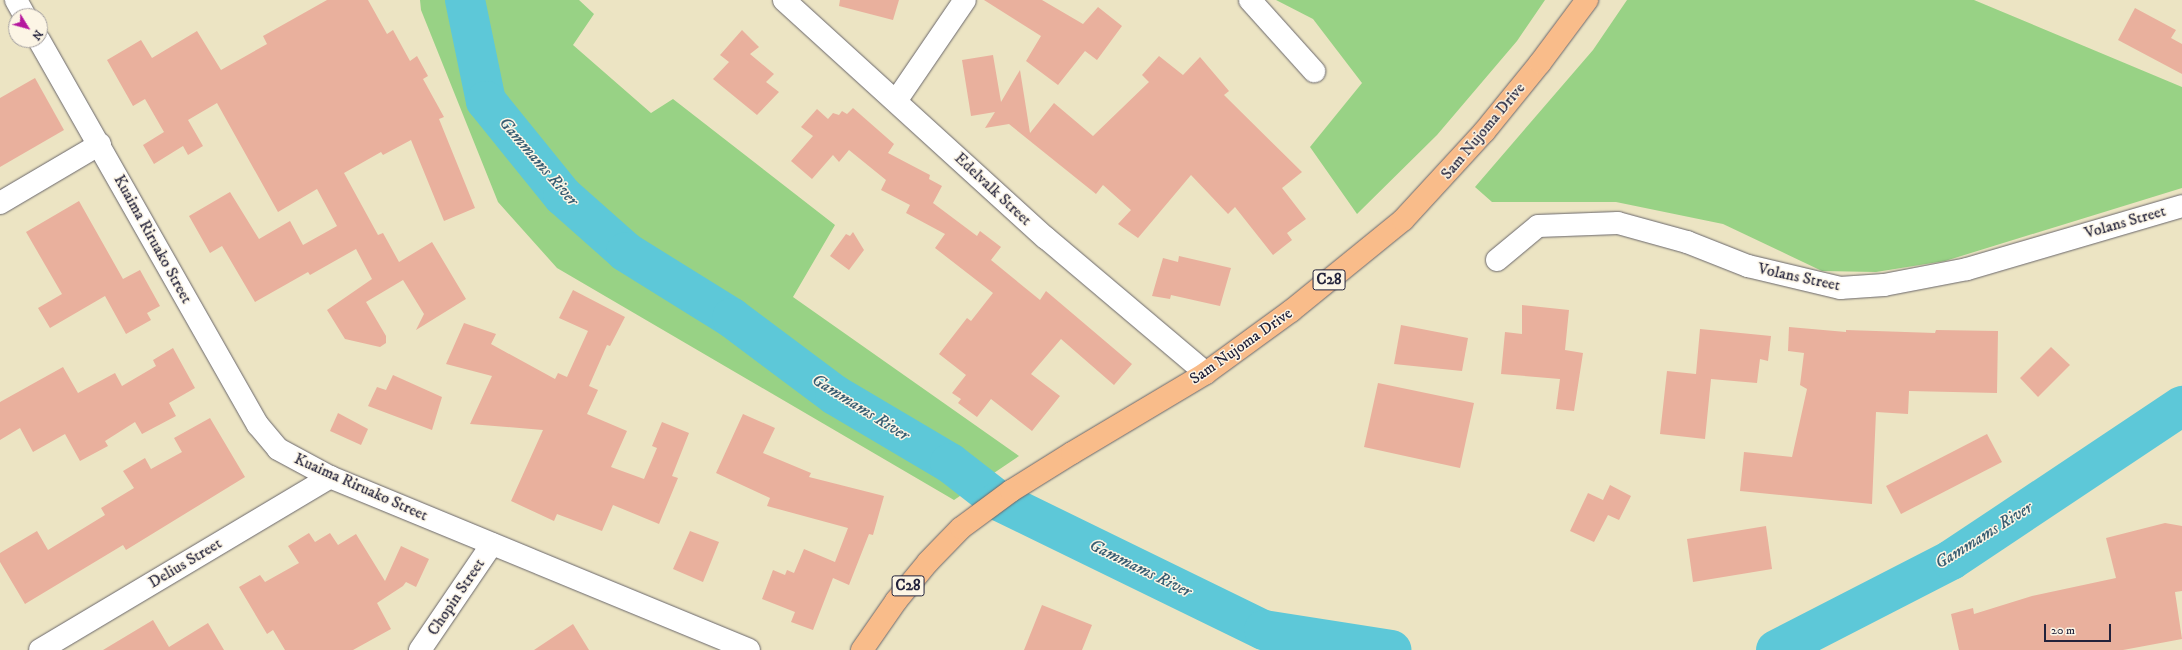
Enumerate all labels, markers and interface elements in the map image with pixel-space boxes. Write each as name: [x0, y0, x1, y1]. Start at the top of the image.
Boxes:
north arrow: [8, 8, 48, 48]
text: N: [28, 27, 45, 42]
street label: Sam Nujoma Drive: [1437, 79, 1529, 183]
water label: Gammams River: [494, 113, 582, 211]
street label: Edelvalk Street: [950, 148, 1036, 230]
street label: Kuaima Riruako Street: [110, 171, 196, 307]
street label: Volans Street: [2082, 201, 2168, 243]
street label: Volans Street: [1756, 259, 1842, 295]
road number: C28: [1312, 267, 1346, 293]
street label: Sam Nujoma Drive: [1186, 304, 1296, 388]
water label: Gammams River: [808, 370, 912, 446]
street label: Kuaima Riruako Street: [291, 449, 431, 525]
water label: Gammams River: [1932, 498, 2036, 574]
street label: Delius Street: [145, 534, 225, 592]
water label: Gammams River: [1086, 535, 1194, 603]
street label: Chopin Street: [423, 555, 489, 639]
road number: C28: [891, 573, 925, 599]
scale bar: [2046, 616, 2113, 642]
text: 20 m: [2051, 623, 2075, 638]

